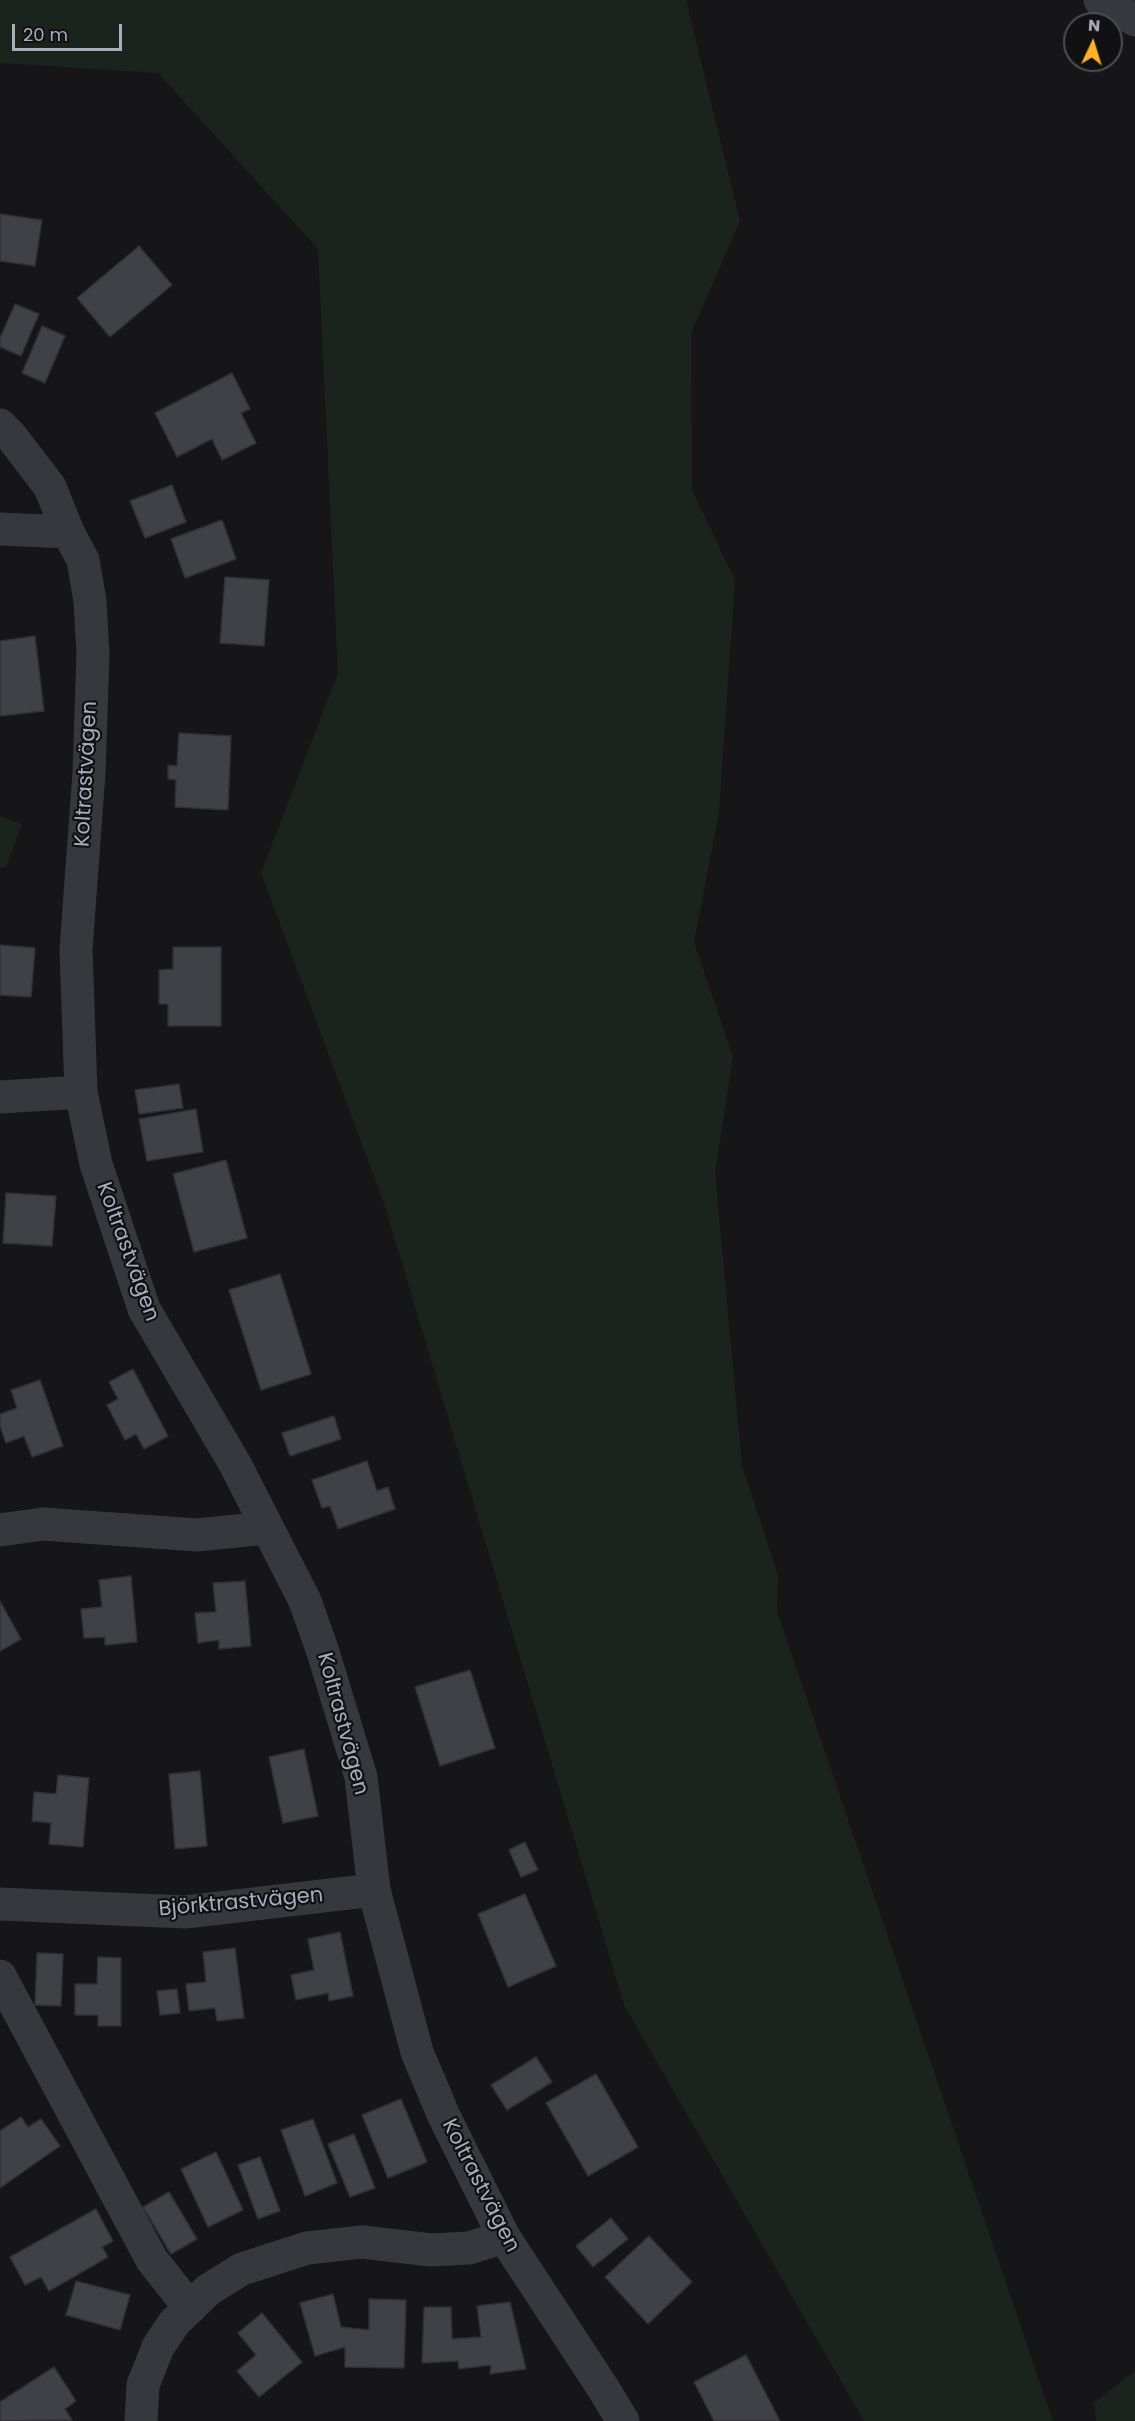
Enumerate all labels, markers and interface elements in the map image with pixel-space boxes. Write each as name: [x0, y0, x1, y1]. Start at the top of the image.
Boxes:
scale bar: [15, 12, 124, 50]
north arrow: [1063, 12, 1123, 72]
text: N: [1087, 14, 1101, 37]
text: 20 m: [23, 22, 68, 47]
street label: Koltrastvägen: [71, 700, 103, 848]
street label: Koltrastvägen: [90, 1179, 164, 1325]
street label: Koltrastvägen: [311, 1650, 373, 1798]
street label: Björktrastvägen: [158, 1883, 324, 1923]
street label: Koltrastvägen: [436, 2115, 524, 2257]

